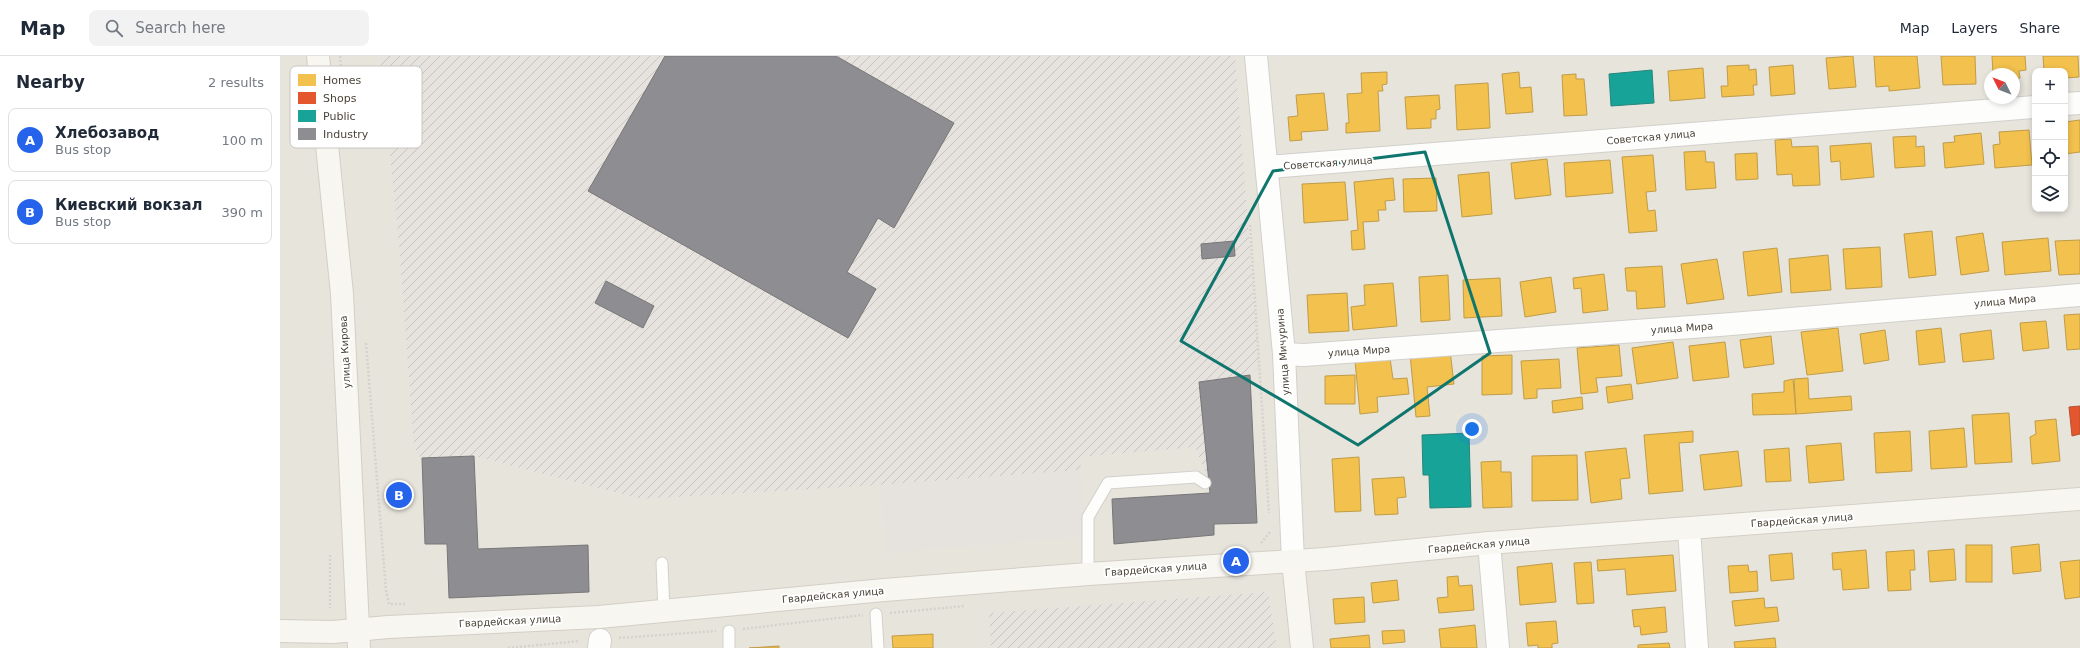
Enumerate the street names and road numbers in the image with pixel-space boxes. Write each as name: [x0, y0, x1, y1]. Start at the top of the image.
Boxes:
street label: Советская улица: [1606, 128, 1696, 146]
street label: Советская улица: [1283, 154, 1373, 172]
street label: улица Мира: [1973, 293, 2037, 309]
street label: улица Мичурина: [1274, 308, 1292, 396]
street label: улица Кирова: [338, 315, 352, 389]
street label: улица Мира: [1650, 320, 1714, 336]
street label: улица Мира: [1327, 343, 1391, 359]
street label: Гвардейская улица: [1750, 511, 1854, 529]
street label: Гвардейская улица: [1427, 535, 1531, 555]
street label: Гвардейская улица: [1104, 560, 1208, 578]
street label: Гвардейская улица: [781, 585, 885, 605]
street label: Гвардейская улица: [458, 613, 562, 629]

